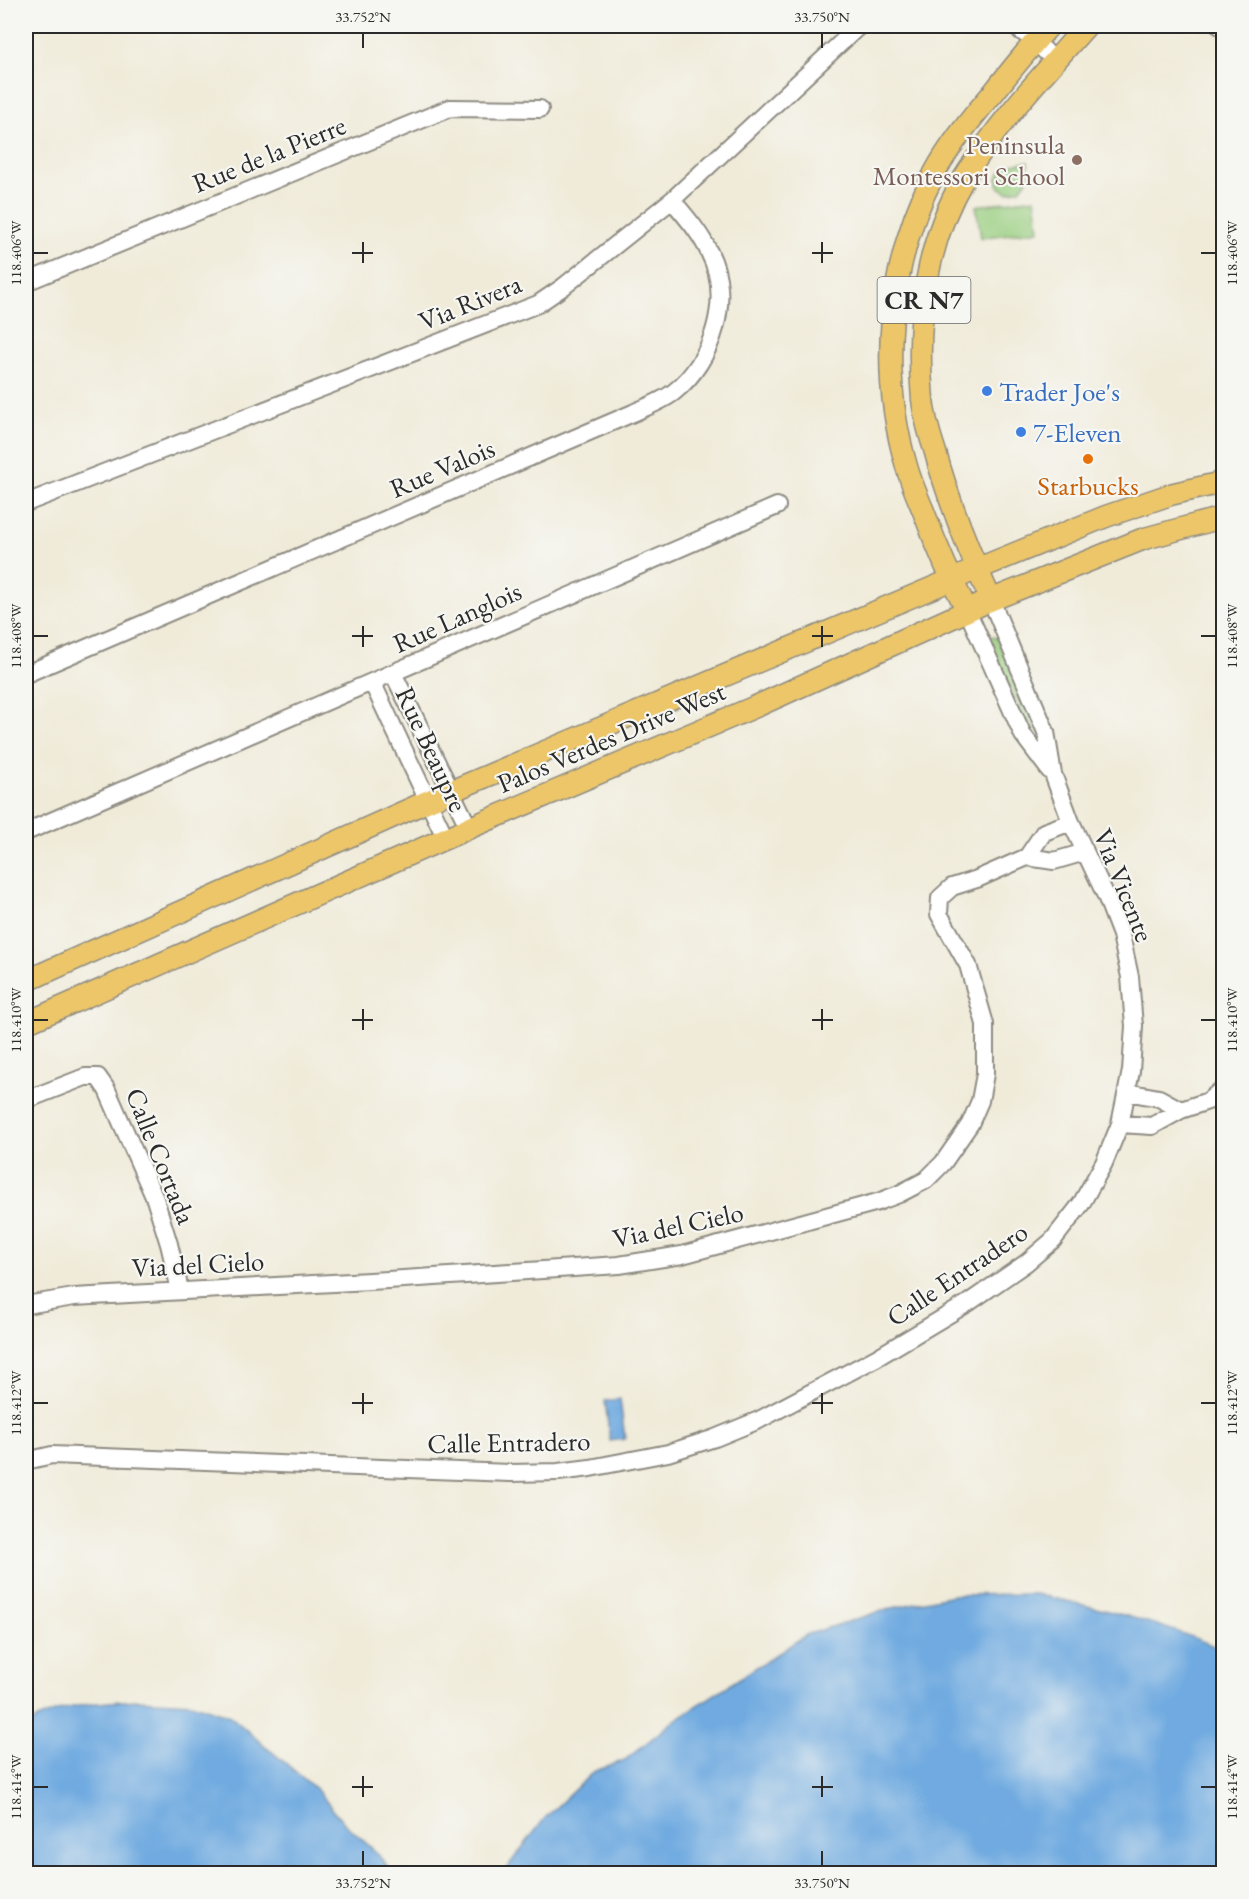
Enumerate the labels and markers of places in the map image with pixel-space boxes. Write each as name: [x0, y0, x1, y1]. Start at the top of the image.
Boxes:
place label: Peninsula Montessori School: [872, 127, 1065, 193]
marker: Peninsula Montessori School: [1070, 153, 1084, 167]
place label: Trader Joe's: [999, 374, 1120, 409]
marker: Trader Joe's: [980, 384, 994, 398]
place label: 7-Eleven: [1033, 415, 1122, 450]
marker: 7-Eleven: [1014, 425, 1028, 439]
marker: Starbucks: [1081, 452, 1095, 466]
place label: Starbucks: [1037, 468, 1139, 503]

